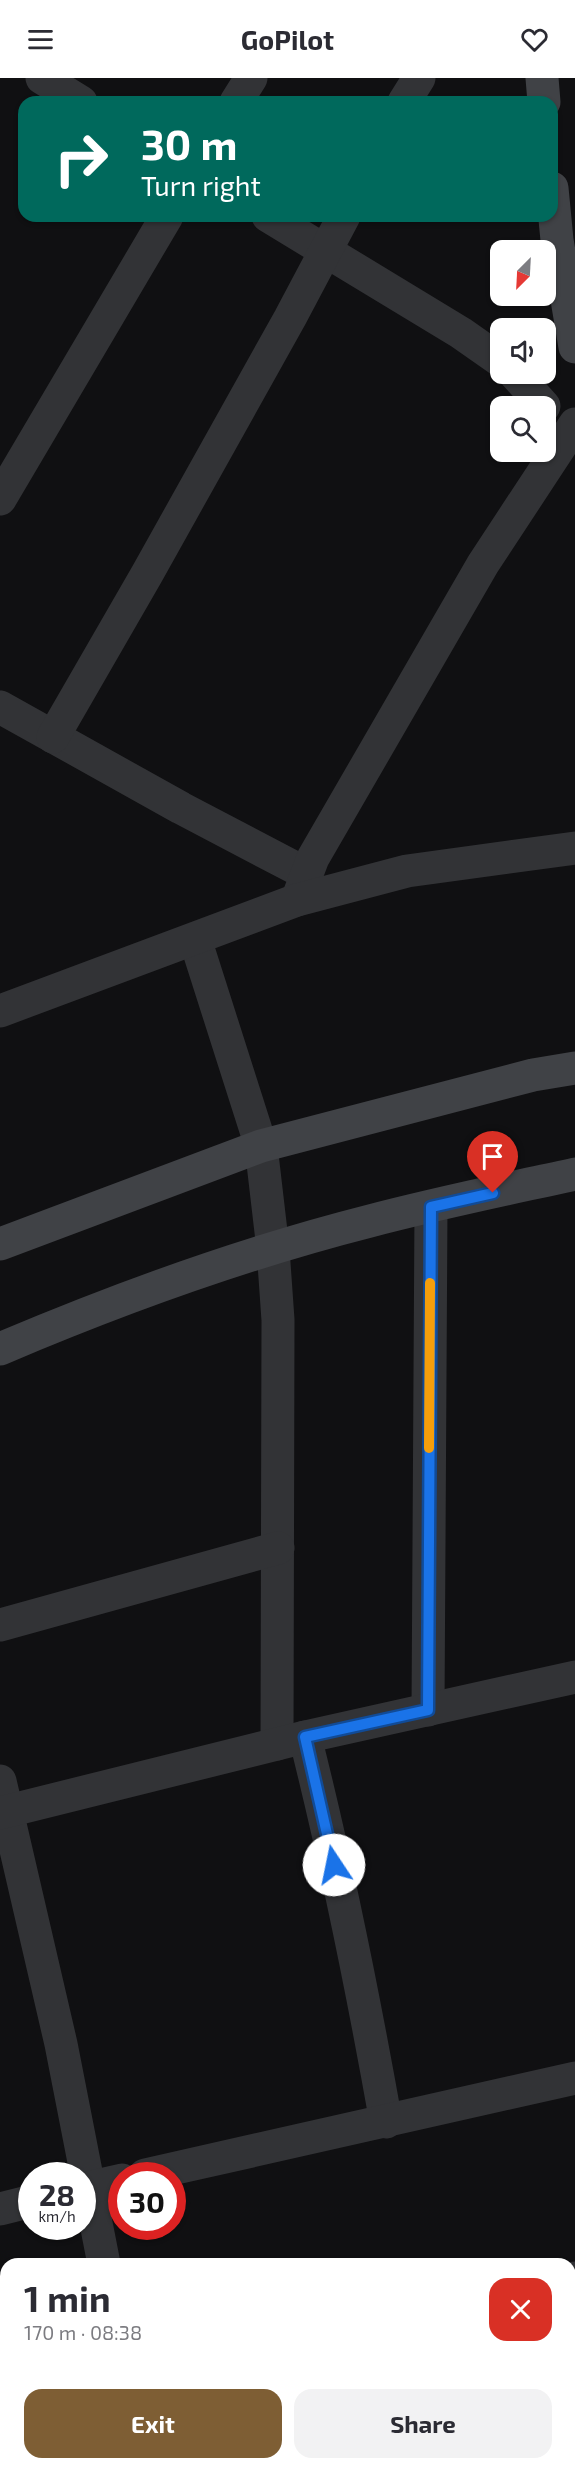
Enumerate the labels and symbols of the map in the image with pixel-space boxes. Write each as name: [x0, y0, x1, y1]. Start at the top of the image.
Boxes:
north arrow: [490, 240, 556, 306]
pin: [467, 1131, 518, 1193]
position arrow: [302, 1833, 366, 1897]
speed limit sign: 30: [108, 2162, 186, 2240]

